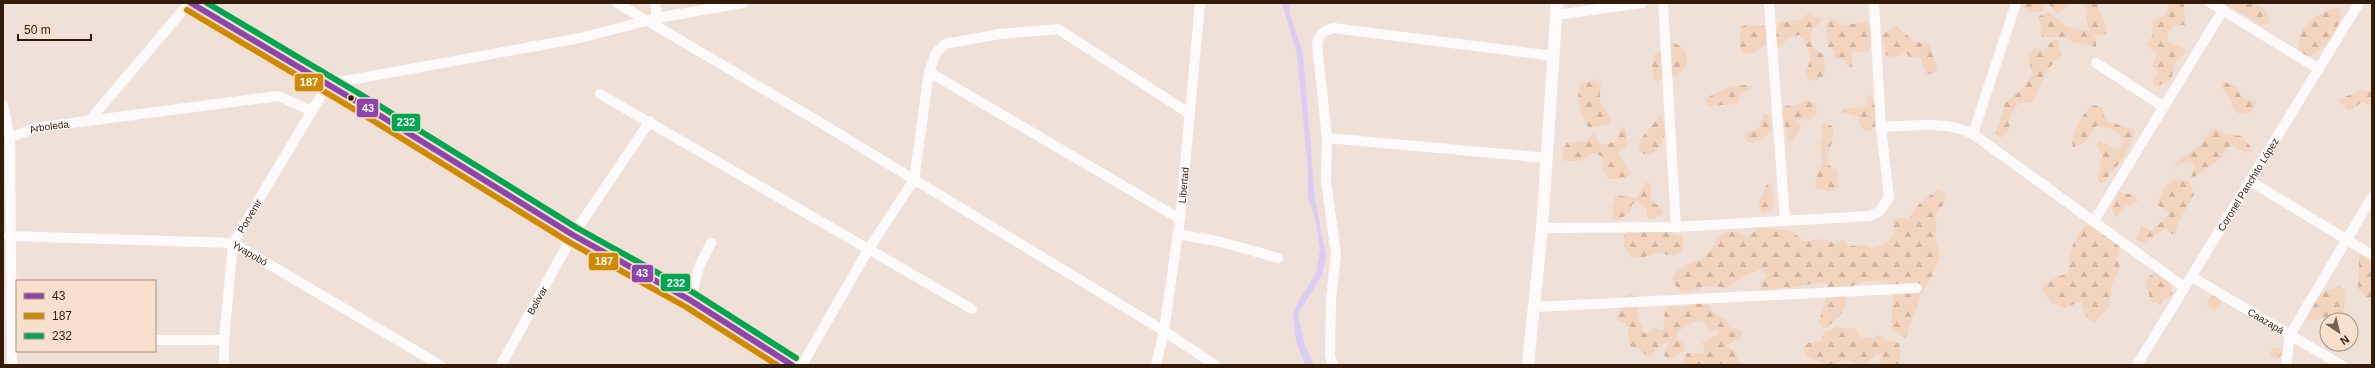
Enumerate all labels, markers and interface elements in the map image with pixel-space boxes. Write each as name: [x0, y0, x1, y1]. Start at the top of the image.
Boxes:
scale bar: [18, 16, 91, 42]
text: 50 m: [24, 23, 51, 37]
line badge: 187: [294, 73, 324, 92]
text: 187: [300, 76, 318, 88]
unlabelled marker: [346, 93, 356, 103]
line badge: 43: [356, 98, 379, 118]
text: 43: [362, 102, 374, 114]
line badge: 232: [391, 113, 421, 132]
text: 232: [397, 116, 415, 128]
street label: Arboleda: [27, 118, 70, 135]
street label: Coronel Panchito López: [2215, 136, 2280, 233]
street label: Libertad: [1176, 167, 1190, 204]
street label: Porvenir: [235, 197, 264, 235]
street label: Yvapobó: [231, 238, 270, 268]
line badge: 187: [588, 252, 619, 271]
text: 187: [595, 255, 613, 267]
line badge: 43: [631, 264, 654, 283]
text: 43: [636, 267, 648, 279]
line badge: 232: [660, 273, 691, 292]
text: 232: [667, 277, 685, 289]
legend: [16, 280, 156, 352]
street label: Bolivar: [525, 284, 549, 316]
text: 43: [52, 289, 66, 303]
street label: Caazapá: [2246, 306, 2286, 336]
text: 187: [52, 309, 72, 323]
north arrow: [2319, 312, 2359, 352]
text: 232: [52, 329, 72, 343]
text: N: [2338, 333, 2351, 347]

